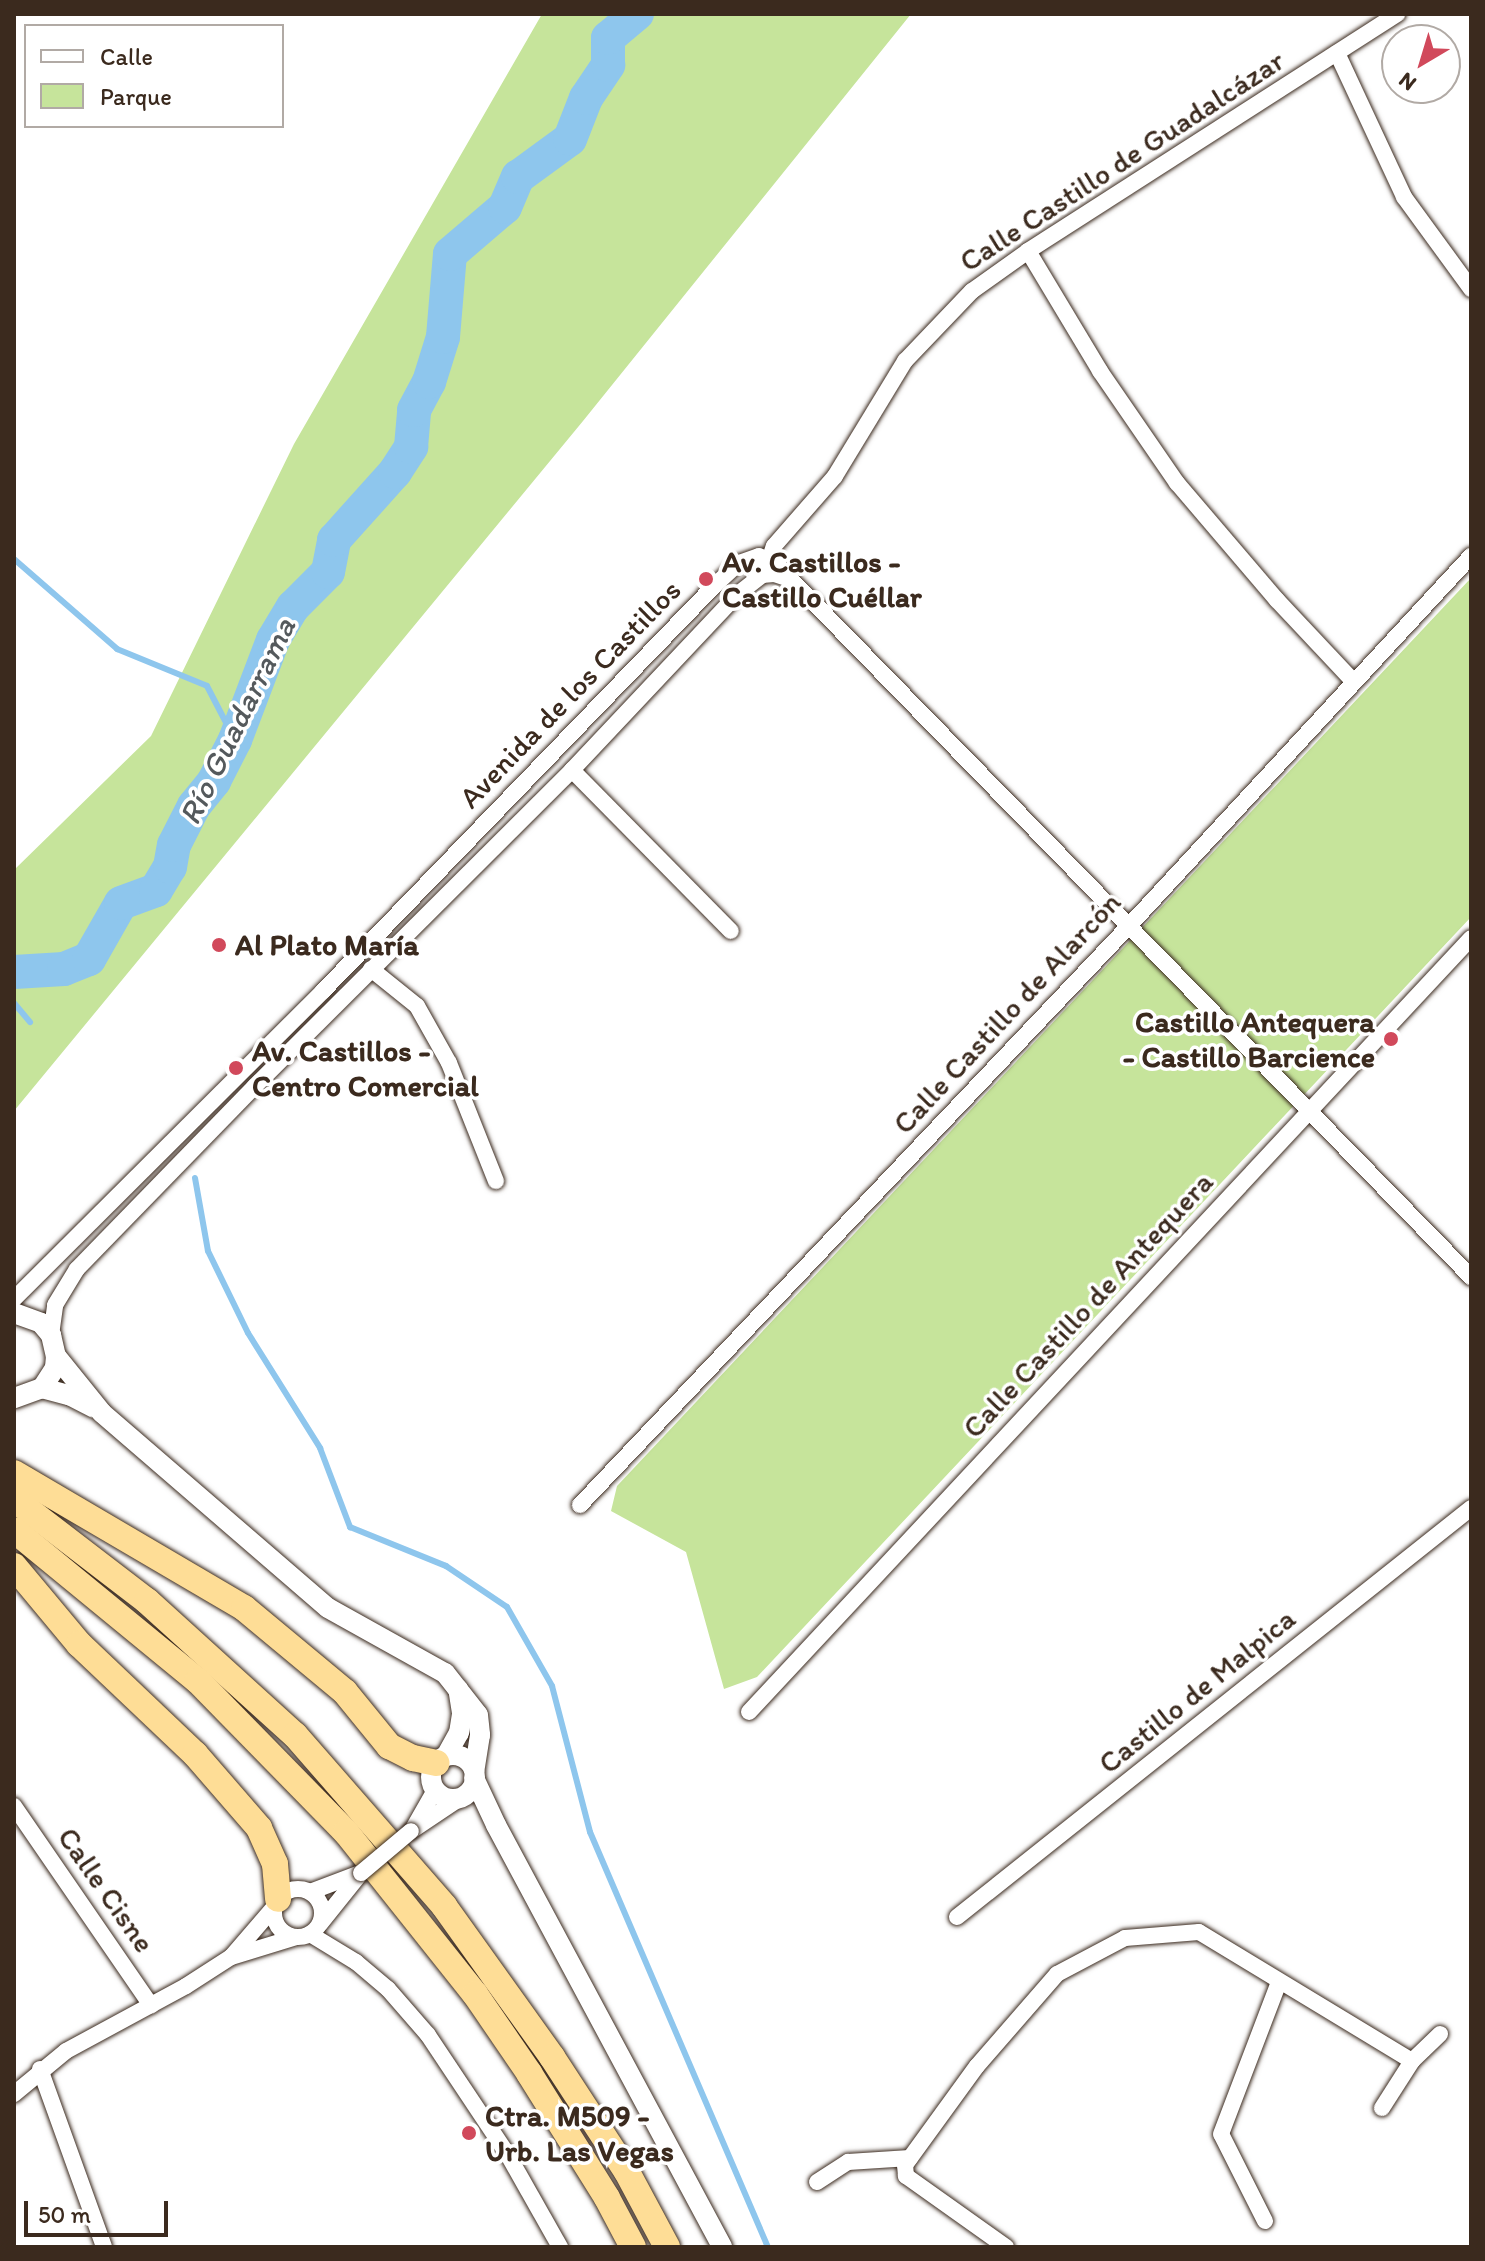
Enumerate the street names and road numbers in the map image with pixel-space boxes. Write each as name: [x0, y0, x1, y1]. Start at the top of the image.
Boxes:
street label: Calle Castillo de Guadalcázar: [953, 42, 1291, 280]
street label: Avenida de los Castillos: [452, 572, 688, 816]
street label: Calle Castillo de Alarcón: [886, 885, 1128, 1141]
street label: Calle Castillo de Antequera: [955, 1164, 1221, 1446]
street label: Castillo de Malpica: [1091, 1600, 1303, 1782]
street label: Calle Cisne: [50, 1821, 162, 1959]

